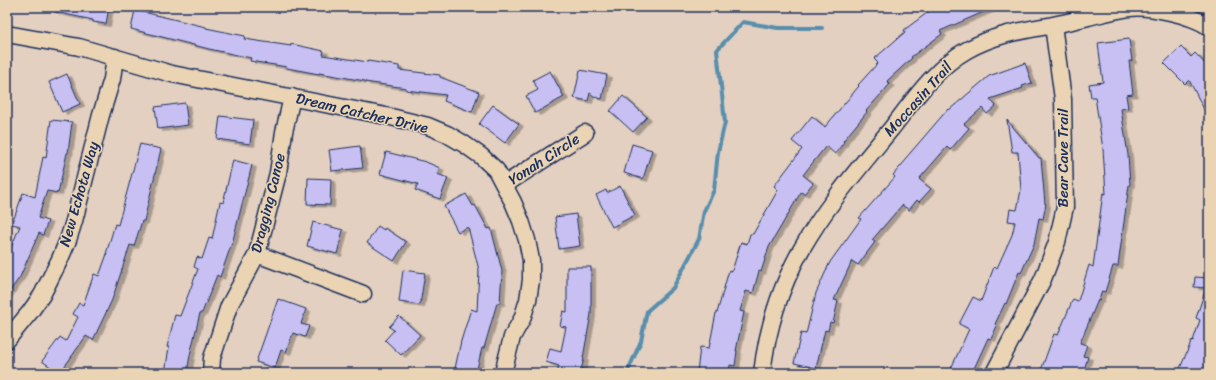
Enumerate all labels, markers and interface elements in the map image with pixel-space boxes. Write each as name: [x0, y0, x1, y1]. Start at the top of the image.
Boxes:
street label: Moccasin Trail: [877, 55, 959, 143]
street label: Dream Catcher Drive: [293, 85, 431, 141]
street label: Bear Cave Trail: [1050, 108, 1076, 207]
street label: Yonah Circle: [503, 126, 585, 192]
street label: New Echota Way: [52, 138, 107, 250]
street label: Dragging Canoe: [243, 150, 293, 256]

